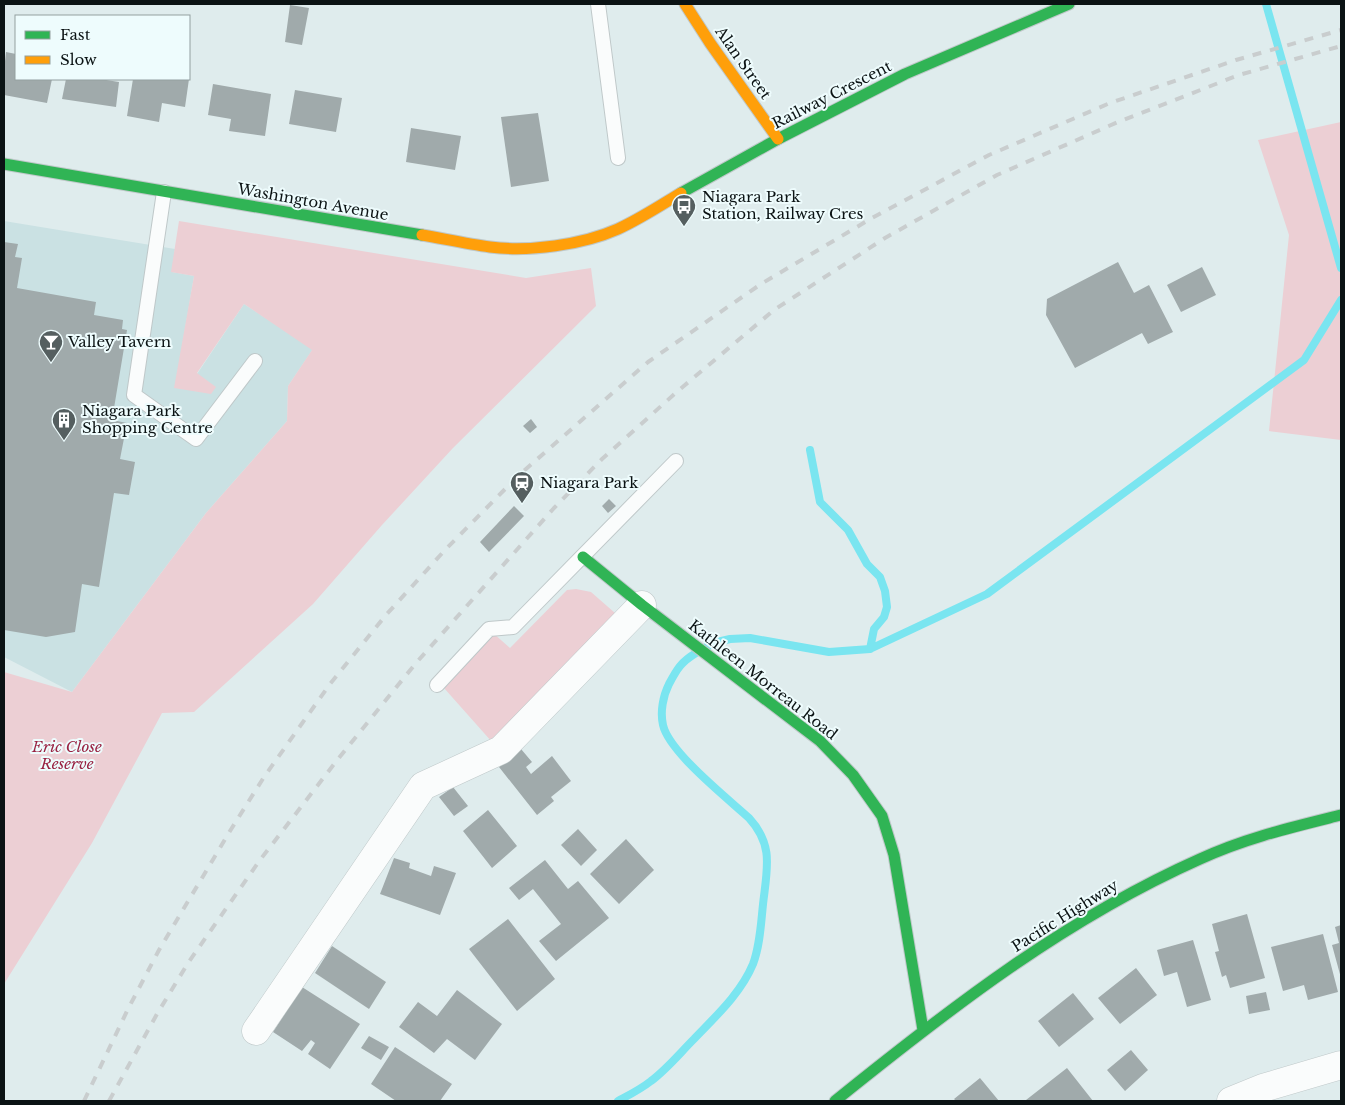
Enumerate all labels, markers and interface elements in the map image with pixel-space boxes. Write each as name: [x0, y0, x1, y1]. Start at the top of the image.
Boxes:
legend: [15, 15, 190, 80]
street label: Alan Street: [711, 22, 776, 103]
text: Fast: [60, 25, 91, 44]
text: Slow: [60, 50, 97, 69]
street label: Railway Crescent: [769, 56, 895, 133]
street label: Washington Avenue: [235, 179, 390, 224]
place label: Niagara Park Station, Railway Cres: [702, 187, 864, 223]
bus stop icon: Niagara Park Station, Railway Cres: [671, 193, 697, 227]
bar icon: Valley Tavern: [38, 329, 64, 363]
place label: Valley Tavern: [67, 332, 171, 351]
place label: Niagara Park Shopping Centre: [82, 401, 213, 437]
building icon: Niagara Park Shopping Centre: [51, 407, 77, 441]
station icon: Niagara Park: [509, 470, 535, 504]
place label: Niagara Park: [540, 473, 639, 492]
street label: Kathleen Morreau Road: [685, 616, 842, 744]
park label: Eric Close Reserve: [31, 737, 102, 773]
street label: Pacific Highway: [1008, 875, 1122, 956]

